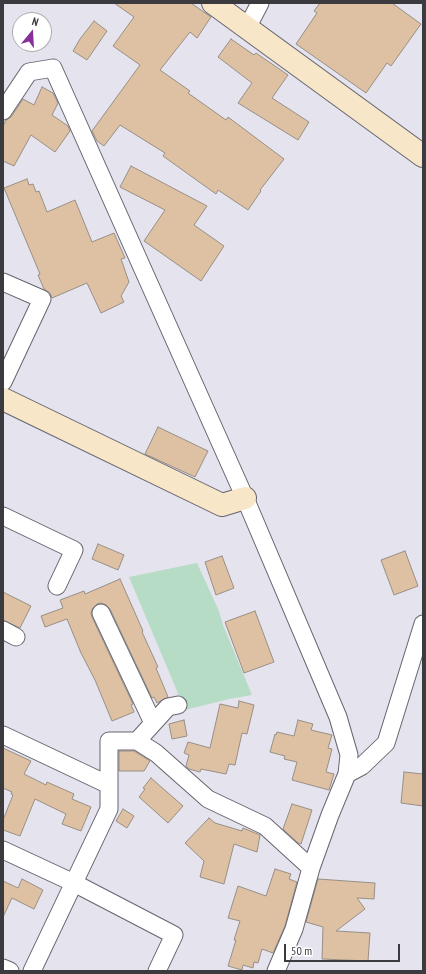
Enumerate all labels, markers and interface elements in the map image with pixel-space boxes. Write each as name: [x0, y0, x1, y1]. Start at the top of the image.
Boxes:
north arrow: [12, 12, 52, 52]
text: N: [30, 14, 40, 29]
scale bar: [286, 936, 402, 962]
text: 50 m: [291, 943, 312, 958]

